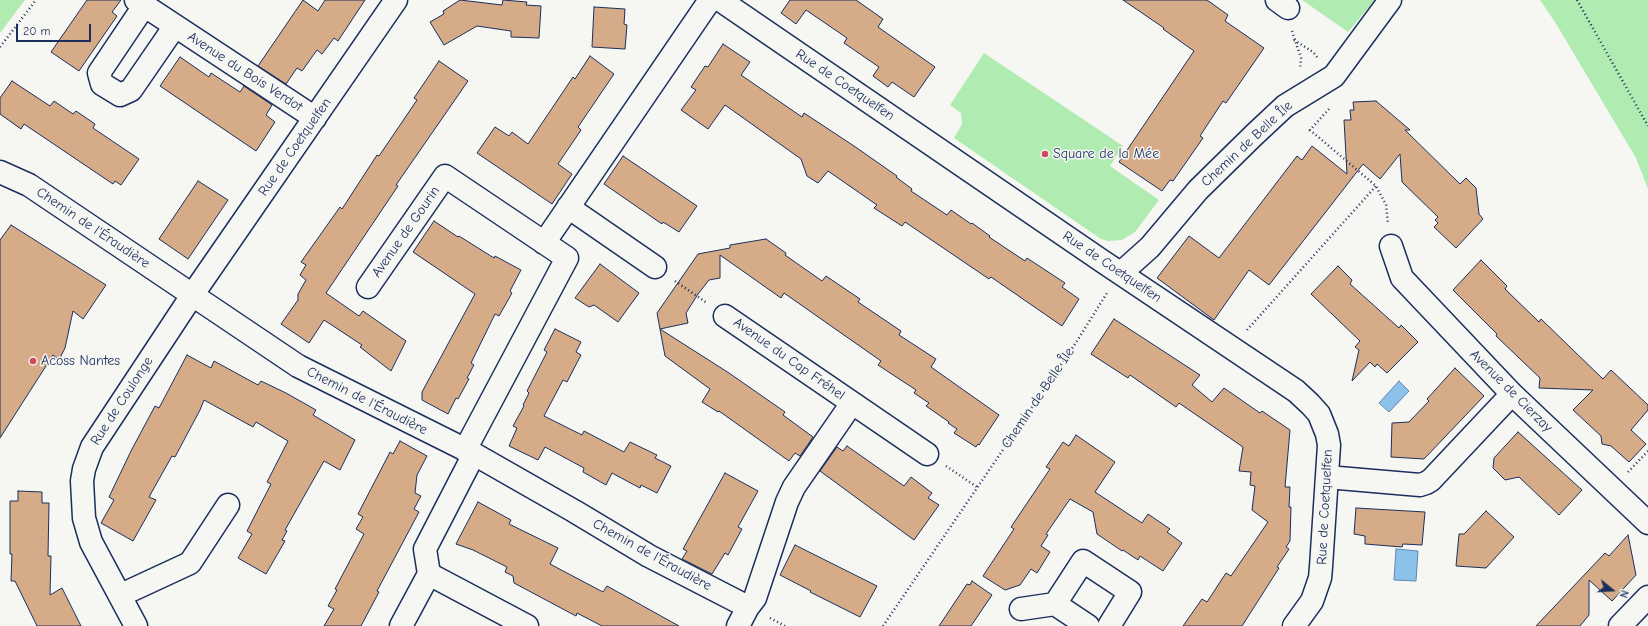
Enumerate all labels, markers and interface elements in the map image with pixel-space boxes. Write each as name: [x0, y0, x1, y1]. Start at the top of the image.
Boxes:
scale bar: [18, 16, 93, 42]
text: 20 m: [23, 24, 51, 38]
street label: Avenue du Bois Verdot: [184, 29, 306, 115]
street label: Rue de Coetquelfen: [792, 46, 898, 124]
street label: Rue de Coetquelfen: [255, 95, 335, 199]
street label: Chemin de Belle Île: [1198, 97, 1296, 191]
place label: Square de la Mée: [1053, 146, 1159, 162]
marker: Square de la Mée: [1040, 149, 1050, 159]
street label: Avenue de Gourin: [368, 183, 444, 281]
street label: Chemin de l'Éraudière: [33, 184, 153, 272]
street label: Rue de Coetquelfen: [1059, 228, 1165, 306]
street label: Avenue du Cap Fréhel: [730, 314, 848, 404]
street label: Chemin de Belle Île: [998, 344, 1078, 452]
street label: Avenue de Cierzay: [1466, 346, 1556, 436]
place label: Acoss Nantes: [41, 353, 120, 369]
street label: Rue de Coulonge: [87, 354, 157, 448]
marker: Acoss Nantes: [28, 356, 38, 366]
street label: Chemin de l'Éraudière: [304, 363, 430, 439]
street label: Rue de Coetquelfen: [1314, 449, 1336, 565]
street label: Chemin de l'Éraudière: [590, 515, 714, 595]
north arrow: [1592, 570, 1632, 610]
text: N: [1617, 588, 1631, 599]

